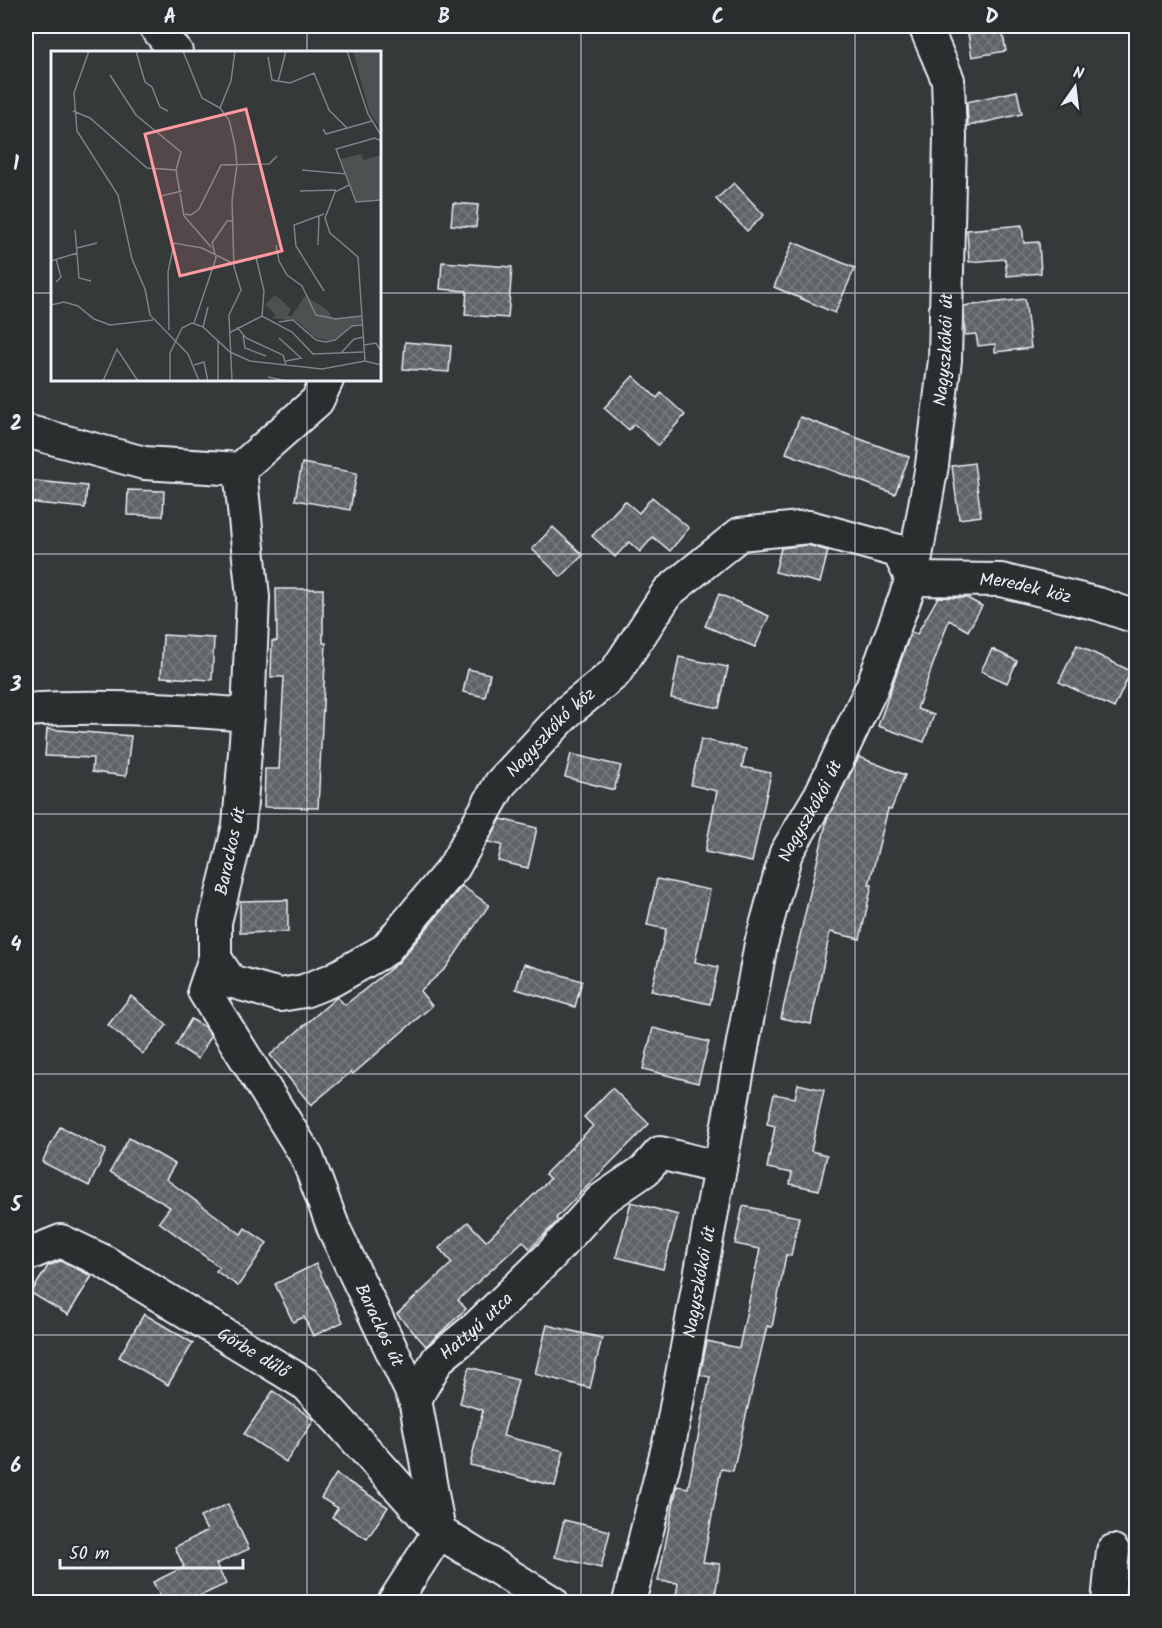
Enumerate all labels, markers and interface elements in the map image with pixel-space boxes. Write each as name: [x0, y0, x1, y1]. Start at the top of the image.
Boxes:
text: A: [164, 2, 176, 34]
text: B: [438, 2, 450, 34]
text: C: [712, 2, 724, 34]
text: D: [985, 2, 999, 34]
inset map: [51, 51, 381, 381]
north arrow: [1045, 57, 1105, 117]
text: N: [1070, 61, 1086, 87]
text: 1: [13, 149, 19, 181]
street label: Nagyszkókói út: [926, 292, 963, 408]
text: 2: [10, 409, 22, 441]
street label: Meredek köz: [979, 567, 1074, 613]
text: 3: [10, 670, 22, 702]
street label: Nagyszkókó köz: [500, 681, 603, 785]
street label: Nagyszkókói út: [771, 755, 852, 865]
street label: Barackos út: [208, 804, 255, 898]
text: 4: [11, 930, 22, 962]
text: 5: [10, 1190, 23, 1222]
street label: Nagyszkókói út: [676, 1223, 725, 1340]
street label: Barackos út: [346, 1279, 411, 1373]
street label: Hattyú utca: [434, 1286, 521, 1368]
street label: Görbe dűlő: [211, 1320, 296, 1388]
text: 6: [11, 1451, 22, 1483]
scale bar: [60, 1532, 243, 1570]
text: 50 m: [69, 1540, 109, 1569]

